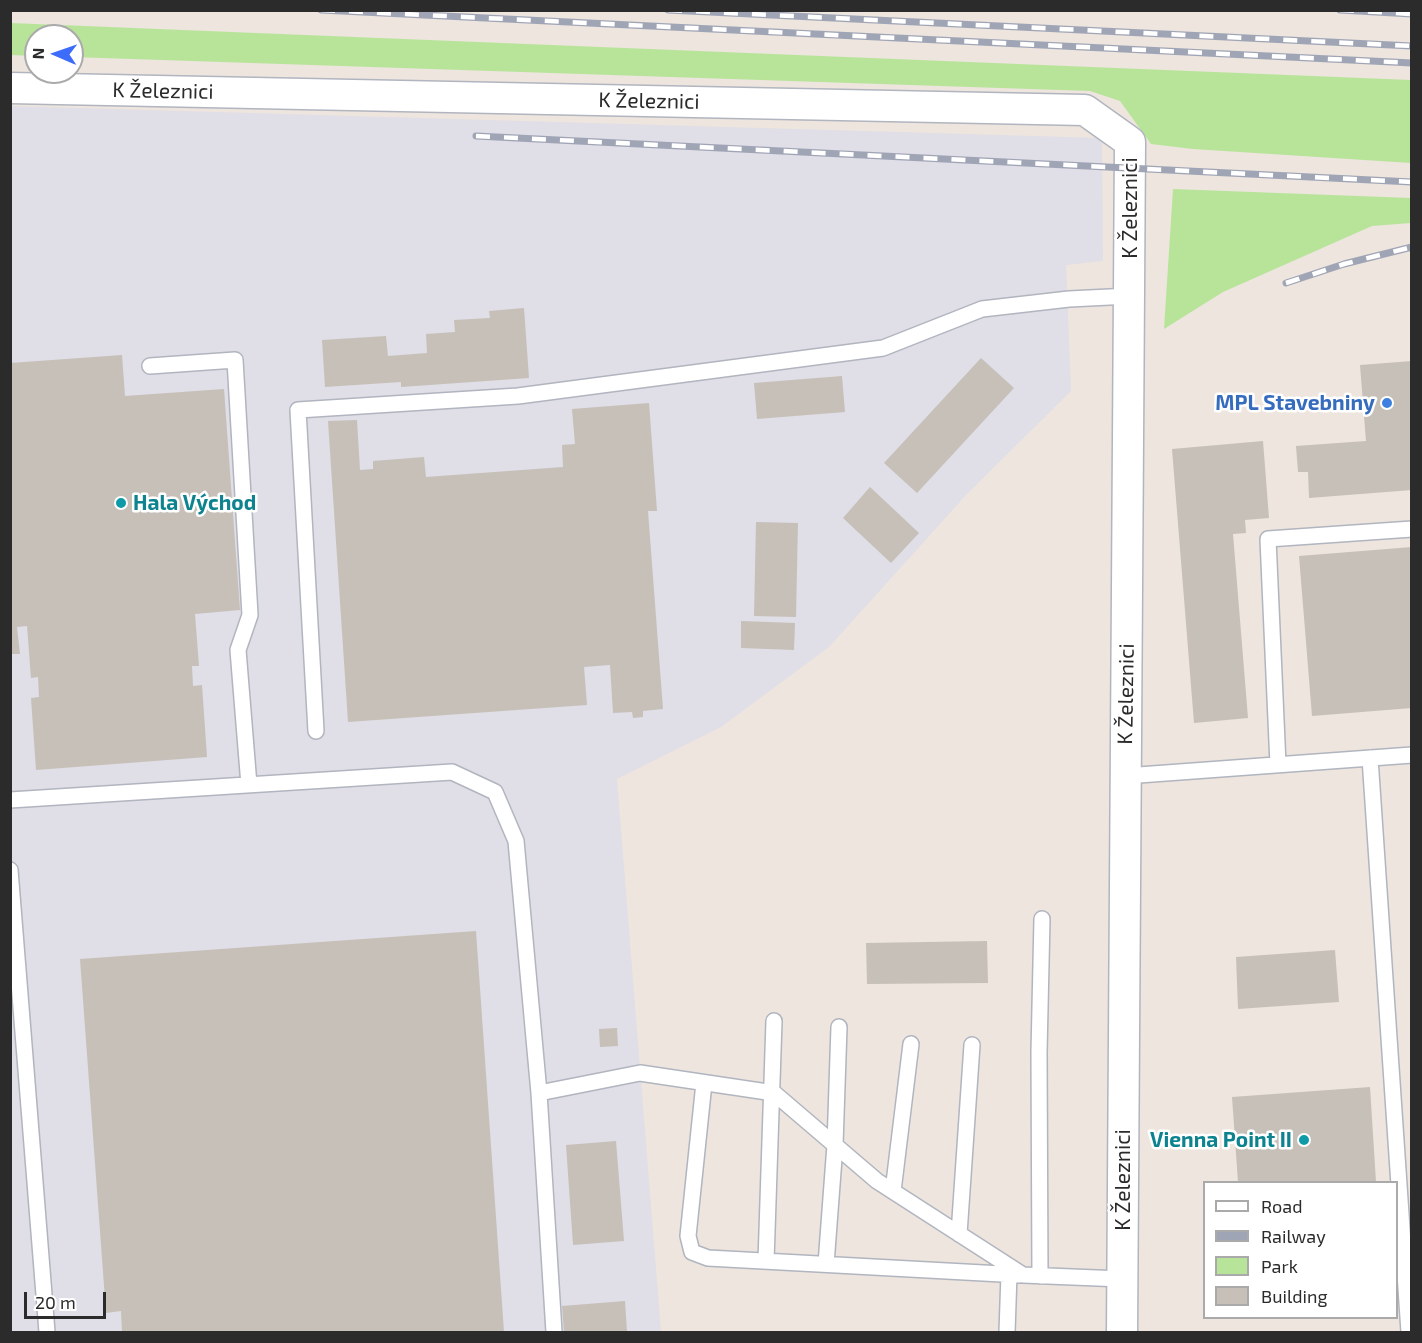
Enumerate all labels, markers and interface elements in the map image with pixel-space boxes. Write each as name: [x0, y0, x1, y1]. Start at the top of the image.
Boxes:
north arrow: [24, 24, 84, 84]
text: N: [28, 47, 47, 60]
street label: K Železnici: [112, 78, 214, 104]
street label: K Železnici: [598, 88, 700, 114]
street label: K Železnici: [1117, 157, 1143, 259]
place label: MPL Stavebniny: [1215, 390, 1375, 416]
marker: MPL Stavebniny: [1380, 396, 1394, 410]
place label: Hala Východ: [133, 490, 256, 516]
marker: Hala Východ: [114, 496, 128, 510]
street label: K Železnici: [1113, 643, 1139, 745]
place label: Vienna Point II: [1150, 1127, 1292, 1153]
street label: K Železnici: [1110, 1129, 1136, 1231]
marker: Vienna Point II: [1297, 1133, 1311, 1147]
legend: [1203, 1181, 1398, 1319]
text: Road: [1261, 1195, 1302, 1217]
text: Railway: [1261, 1225, 1326, 1247]
text: Park: [1261, 1255, 1298, 1277]
scale bar: [27, 1280, 110, 1318]
text: Building: [1261, 1285, 1328, 1307]
text: 20 m: [35, 1291, 76, 1313]

